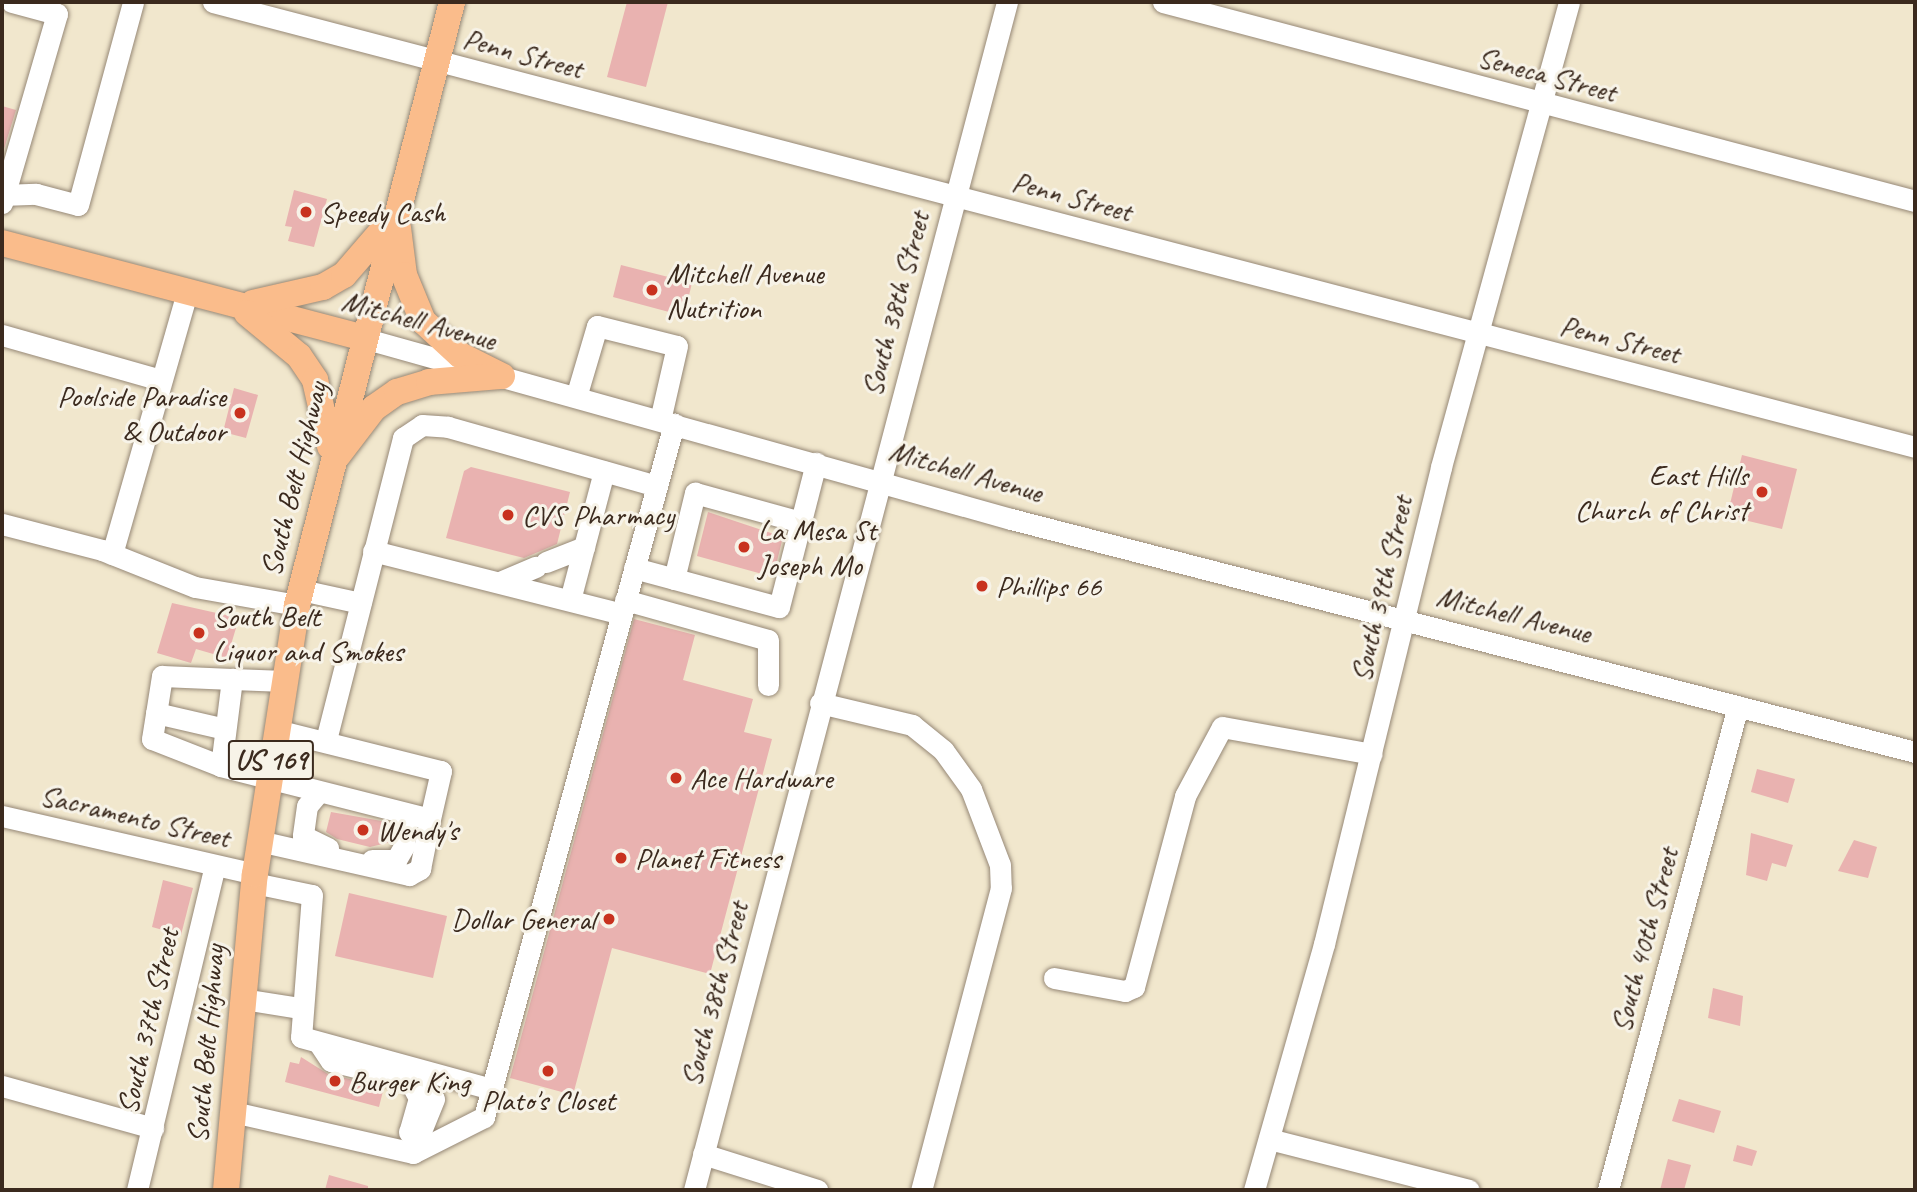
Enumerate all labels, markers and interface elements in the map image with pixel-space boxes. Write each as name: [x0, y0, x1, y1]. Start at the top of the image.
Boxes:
street label: Penn Street: [459, 20, 587, 86]
street label: Seneca Street: [1474, 38, 1620, 110]
street label: Penn Street: [1008, 163, 1136, 229]
place label: Speedy Cash: [320, 194, 446, 230]
marker: Speedy Cash: [298, 204, 314, 220]
street label: South 38th Street: [853, 208, 937, 400]
place label: Mitchell Avenue Nutrition: [666, 255, 824, 326]
street label: Mitchell Avenue: [338, 282, 500, 358]
marker: Mitchell Avenue Nutrition: [644, 282, 660, 298]
street label: Penn Street: [1556, 307, 1684, 371]
place label: Poolside Paradise & Outdoor: [56, 378, 226, 448]
street label: South Belt Highway: [252, 378, 336, 580]
marker: Poolside Paradise & Outdoor: [232, 405, 248, 421]
street label: Mitchell Avenue: [885, 432, 1047, 510]
place label: East Hills Church of Christ: [1574, 457, 1748, 528]
marker: East Hills Church of Christ: [1754, 484, 1770, 500]
street label: South 39th Street: [1342, 492, 1420, 686]
place label: CVS Pharmacy: [522, 497, 674, 533]
marker: CVS Pharmacy: [500, 507, 516, 523]
place label: La Mesa St Joseph Mo: [758, 512, 877, 582]
marker: La Mesa St Joseph Mo: [736, 539, 752, 555]
place label: Phillips 66: [996, 568, 1101, 604]
street label: Mitchell Avenue: [1433, 577, 1595, 651]
marker: Phillips 66: [974, 578, 990, 594]
place label: South Belt Liquor and Smokes: [213, 598, 402, 668]
marker: South Belt Liquor and Smokes: [191, 625, 207, 641]
road number: US 169: [227, 736, 315, 784]
place label: Ace Hardware: [690, 760, 833, 796]
marker: Ace Hardware: [668, 770, 684, 786]
street label: Sacramento Street: [36, 777, 234, 855]
place label: Wendy's: [377, 812, 458, 848]
marker: Wendy's: [355, 822, 371, 838]
place label: Planet Fitness: [635, 840, 781, 876]
street label: South 40th Street: [1602, 844, 1686, 1036]
marker: Planet Fitness: [613, 850, 629, 866]
street label: South 38th Street: [672, 898, 756, 1090]
place label: Dollar General: [451, 901, 595, 937]
marker: Dollar General: [601, 911, 617, 927]
street label: South 37th Street: [109, 924, 187, 1118]
street label: South Belt Highway: [179, 943, 233, 1145]
place label: Burger King: [349, 1063, 470, 1099]
marker: Plato's Closet: [540, 1063, 556, 1079]
marker: Burger King: [327, 1073, 343, 1089]
place label: Plato's Closet: [481, 1082, 615, 1118]

